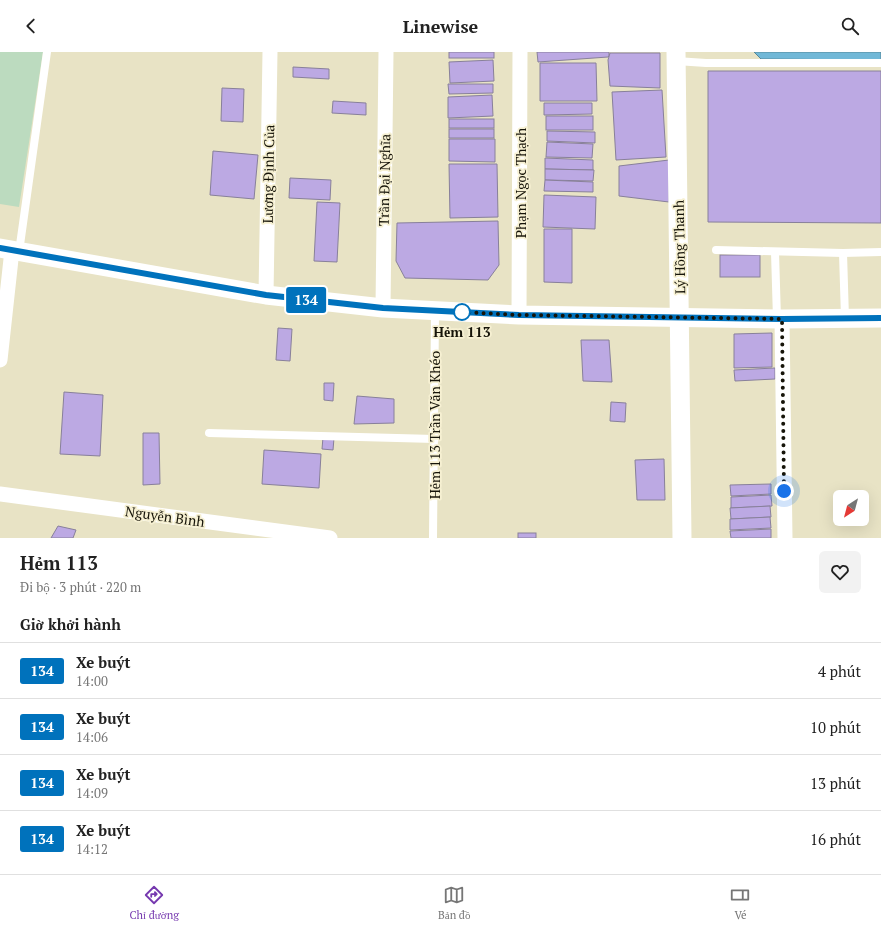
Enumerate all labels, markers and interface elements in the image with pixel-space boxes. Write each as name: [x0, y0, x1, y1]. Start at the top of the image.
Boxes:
text: Linewise: [403, 14, 478, 38]
icon: back: [20, 15, 42, 37]
icon: search: [839, 15, 861, 37]
street label: Lương Định Của: [258, 125, 278, 223]
street label: Phạm Ngọc Thạch: [511, 128, 530, 238]
street label: Trần Đại Nghĩa: [374, 134, 394, 226]
street label: Lý Hồng Thanh: [669, 200, 689, 294]
line badge: 134: [283, 287, 329, 313]
text: 134: [294, 290, 318, 309]
marker: Hẻm 113: [453, 303, 471, 321]
place label: Hẻm 113: [433, 322, 491, 341]
street label: Hẻm 113 Trần Văn Khéo: [425, 350, 444, 499]
your location: [774, 481, 794, 501]
north arrow: [833, 490, 869, 526]
map controls: [833, 490, 869, 526]
street label: Nguyễn Bình: [124, 501, 206, 531]
text: Hẻm 113: [20, 550, 98, 575]
button: heart: [819, 551, 861, 593]
text: Đi bộ · 3 phút · 220 m: [20, 578, 141, 596]
text: Giờ khởi hành: [20, 614, 121, 634]
text: Xe buýt: [76, 652, 131, 672]
text: 134: [30, 661, 54, 680]
text: 4 phút: [818, 661, 861, 681]
text: 14:00: [76, 672, 108, 690]
text: Xe buýt: [76, 708, 131, 728]
text: 134: [30, 717, 54, 736]
text: 10 phút: [810, 717, 861, 737]
text: 14:06: [76, 728, 108, 746]
text: Xe buýt: [76, 764, 131, 784]
text: 134: [30, 773, 54, 792]
text: 13 phút: [810, 773, 861, 793]
text: 14:09: [76, 784, 108, 802]
text: Xe buýt: [76, 820, 131, 840]
text: 134: [30, 829, 54, 848]
text: 16 phút: [810, 829, 861, 849]
text: 14:12: [76, 840, 108, 858]
tab: Chỉ đường: [130, 884, 179, 922]
tab: Bản đồ: [438, 884, 470, 922]
tab: Vé: [729, 884, 751, 922]

